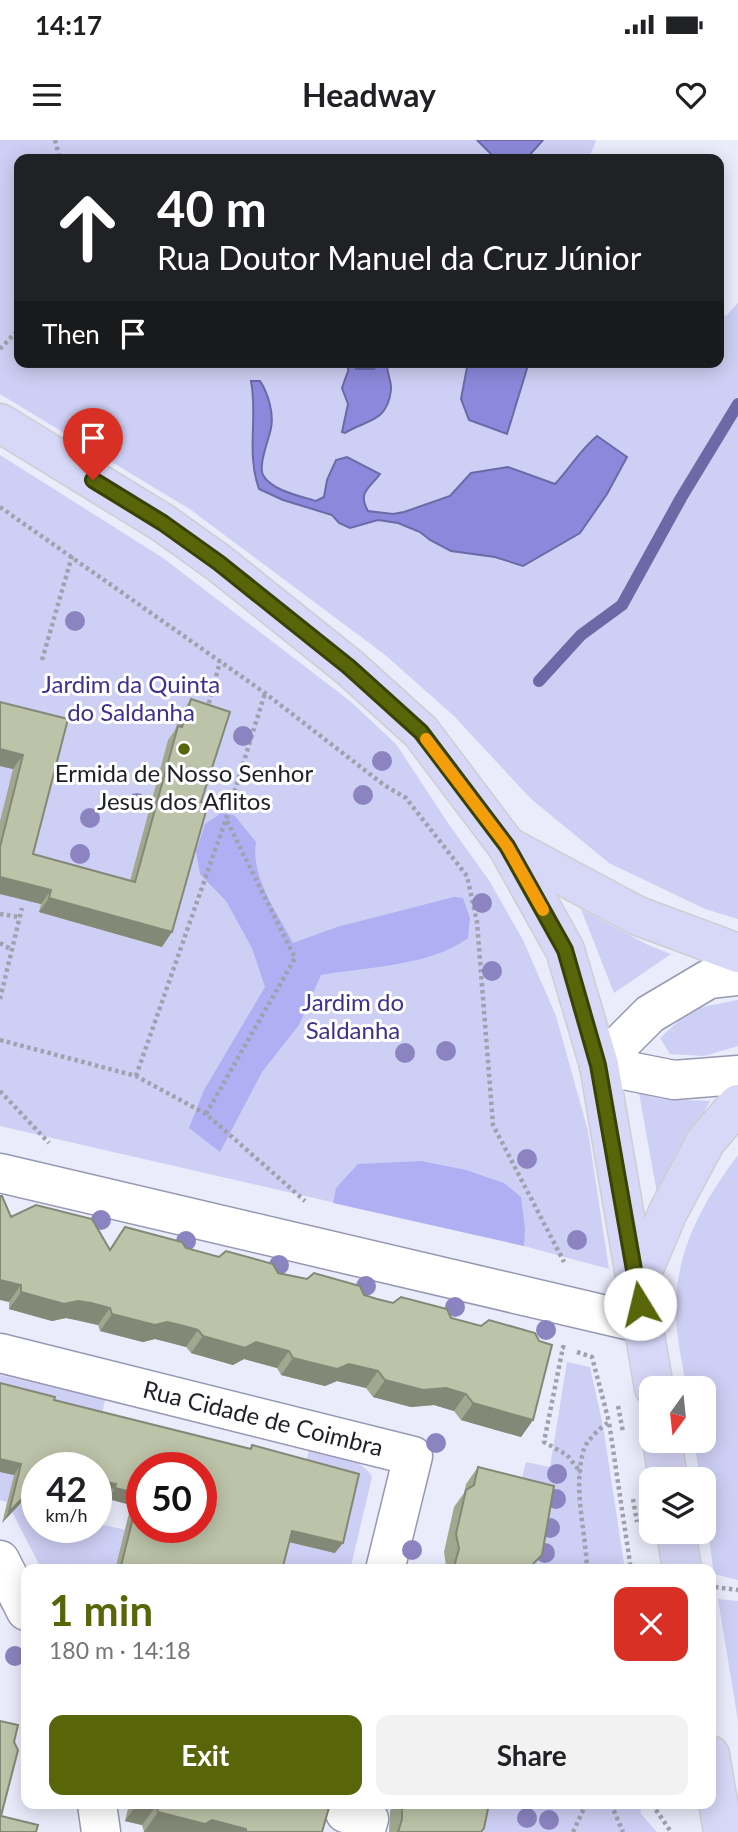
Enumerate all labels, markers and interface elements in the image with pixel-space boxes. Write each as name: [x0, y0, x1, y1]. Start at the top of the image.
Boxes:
text: 14:17: [35, 9, 102, 41]
text: Headway: [302, 75, 436, 114]
icon: menu: [28, 76, 66, 114]
icon: heart: [672, 76, 710, 114]
text: 40 m: [157, 179, 267, 237]
icon: ahead: [42, 182, 133, 273]
text: Rua Doutor Manuel da Cruz Júnior: [157, 238, 641, 277]
icon: arrive: [114, 315, 152, 353]
text: Then: [42, 318, 100, 350]
pin: [63, 408, 123, 480]
icon: arrive: [74, 419, 112, 457]
park label: Jardim da Quinta do Saldanha: [42, 669, 220, 726]
marker: Ermida de Nosso Senhor Jesus dos Aflitos: [176, 741, 192, 757]
place label: Ermida de Nosso Senhor Jesus dos Aflitos: [55, 758, 313, 815]
park label: Jardim do Saldanha: [302, 987, 404, 1044]
position arrow: [603, 1267, 677, 1341]
street label: Rua Cidade de Coimbra: [140, 1374, 386, 1461]
north arrow: [639, 1376, 716, 1452]
map controls: [639, 1376, 716, 1544]
speed limit sign: 50: [126, 1452, 217, 1543]
text: 42: [46, 1467, 87, 1509]
button: layers: [639, 1467, 716, 1544]
text: km/h: [45, 1504, 88, 1526]
text: 1 min: [49, 1585, 153, 1635]
button: close: [614, 1587, 688, 1661]
text: 180 m · 14:18: [49, 1636, 191, 1664]
button: Exit: [49, 1715, 362, 1795]
button: Share: [376, 1715, 688, 1795]

